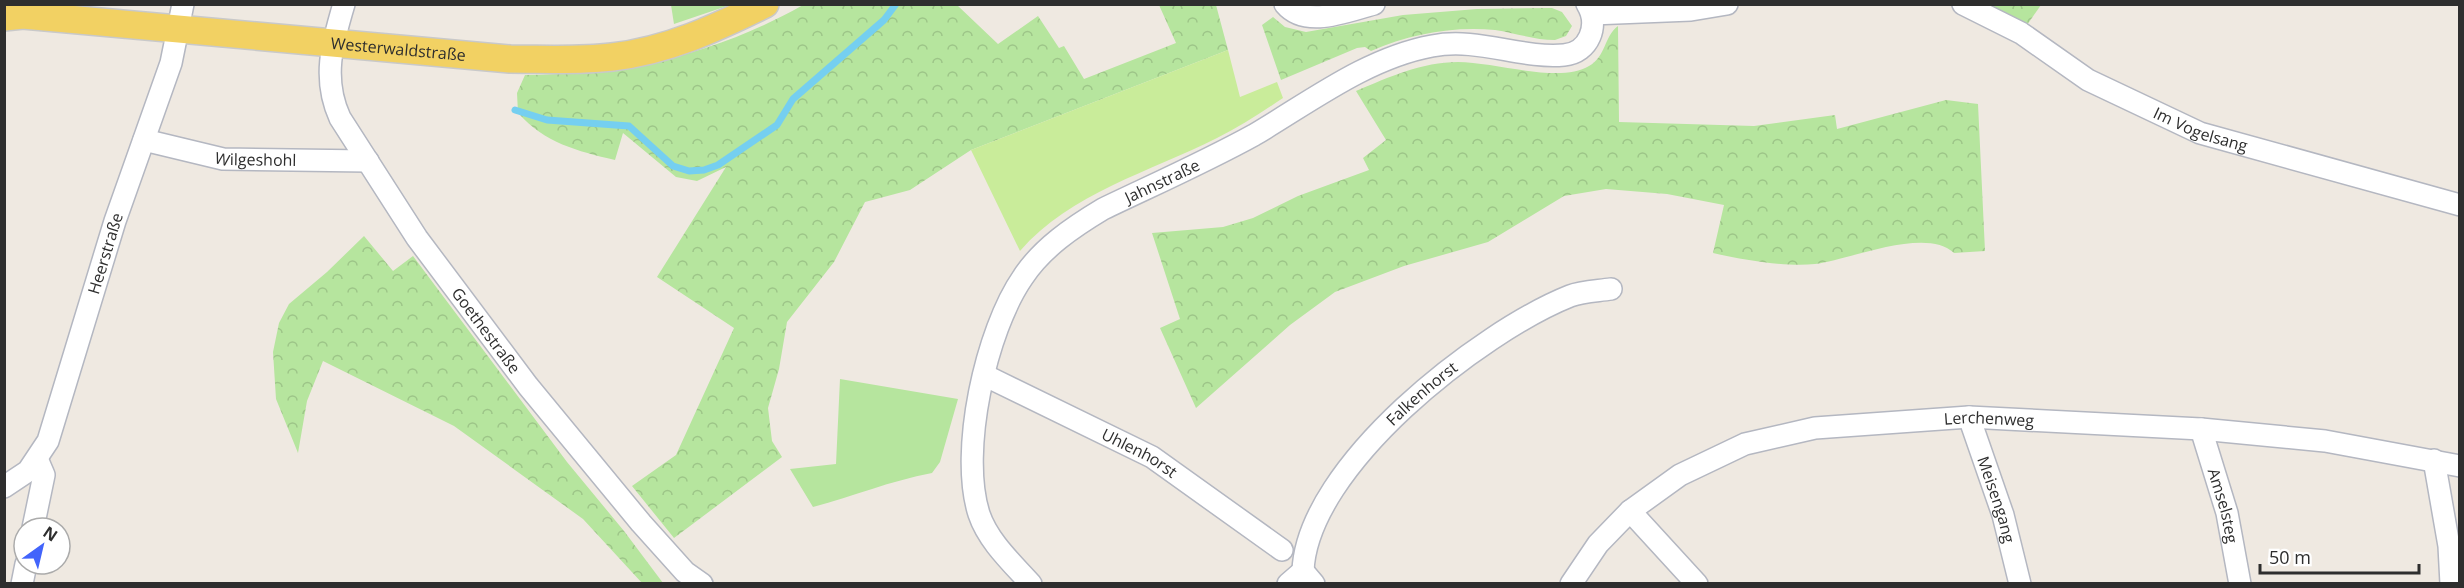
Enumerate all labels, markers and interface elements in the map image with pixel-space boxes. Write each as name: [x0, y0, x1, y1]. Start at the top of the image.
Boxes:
street label: Westerwaldstraße: [330, 32, 467, 66]
street label: Im Vogelsang: [2150, 102, 2251, 157]
street label: Wilgeshohl: [213, 146, 297, 171]
street label: Jahnstraße: [1119, 154, 1203, 209]
street label: Heerstraße: [82, 210, 128, 297]
street label: Goethestraße: [447, 283, 526, 378]
street label: Falkenhorst: [1381, 356, 1462, 430]
street label: Lerchenweg: [1943, 406, 2035, 431]
street label: Uhlenhorst: [1098, 423, 1182, 483]
street label: Meisengang: [1972, 453, 2021, 545]
street label: Amselsteg: [2203, 466, 2243, 545]
north arrow: [12, 516, 72, 576]
text: N: [39, 521, 62, 546]
scale bar: [2260, 537, 2419, 575]
text: 50 m: [2269, 545, 2311, 569]

